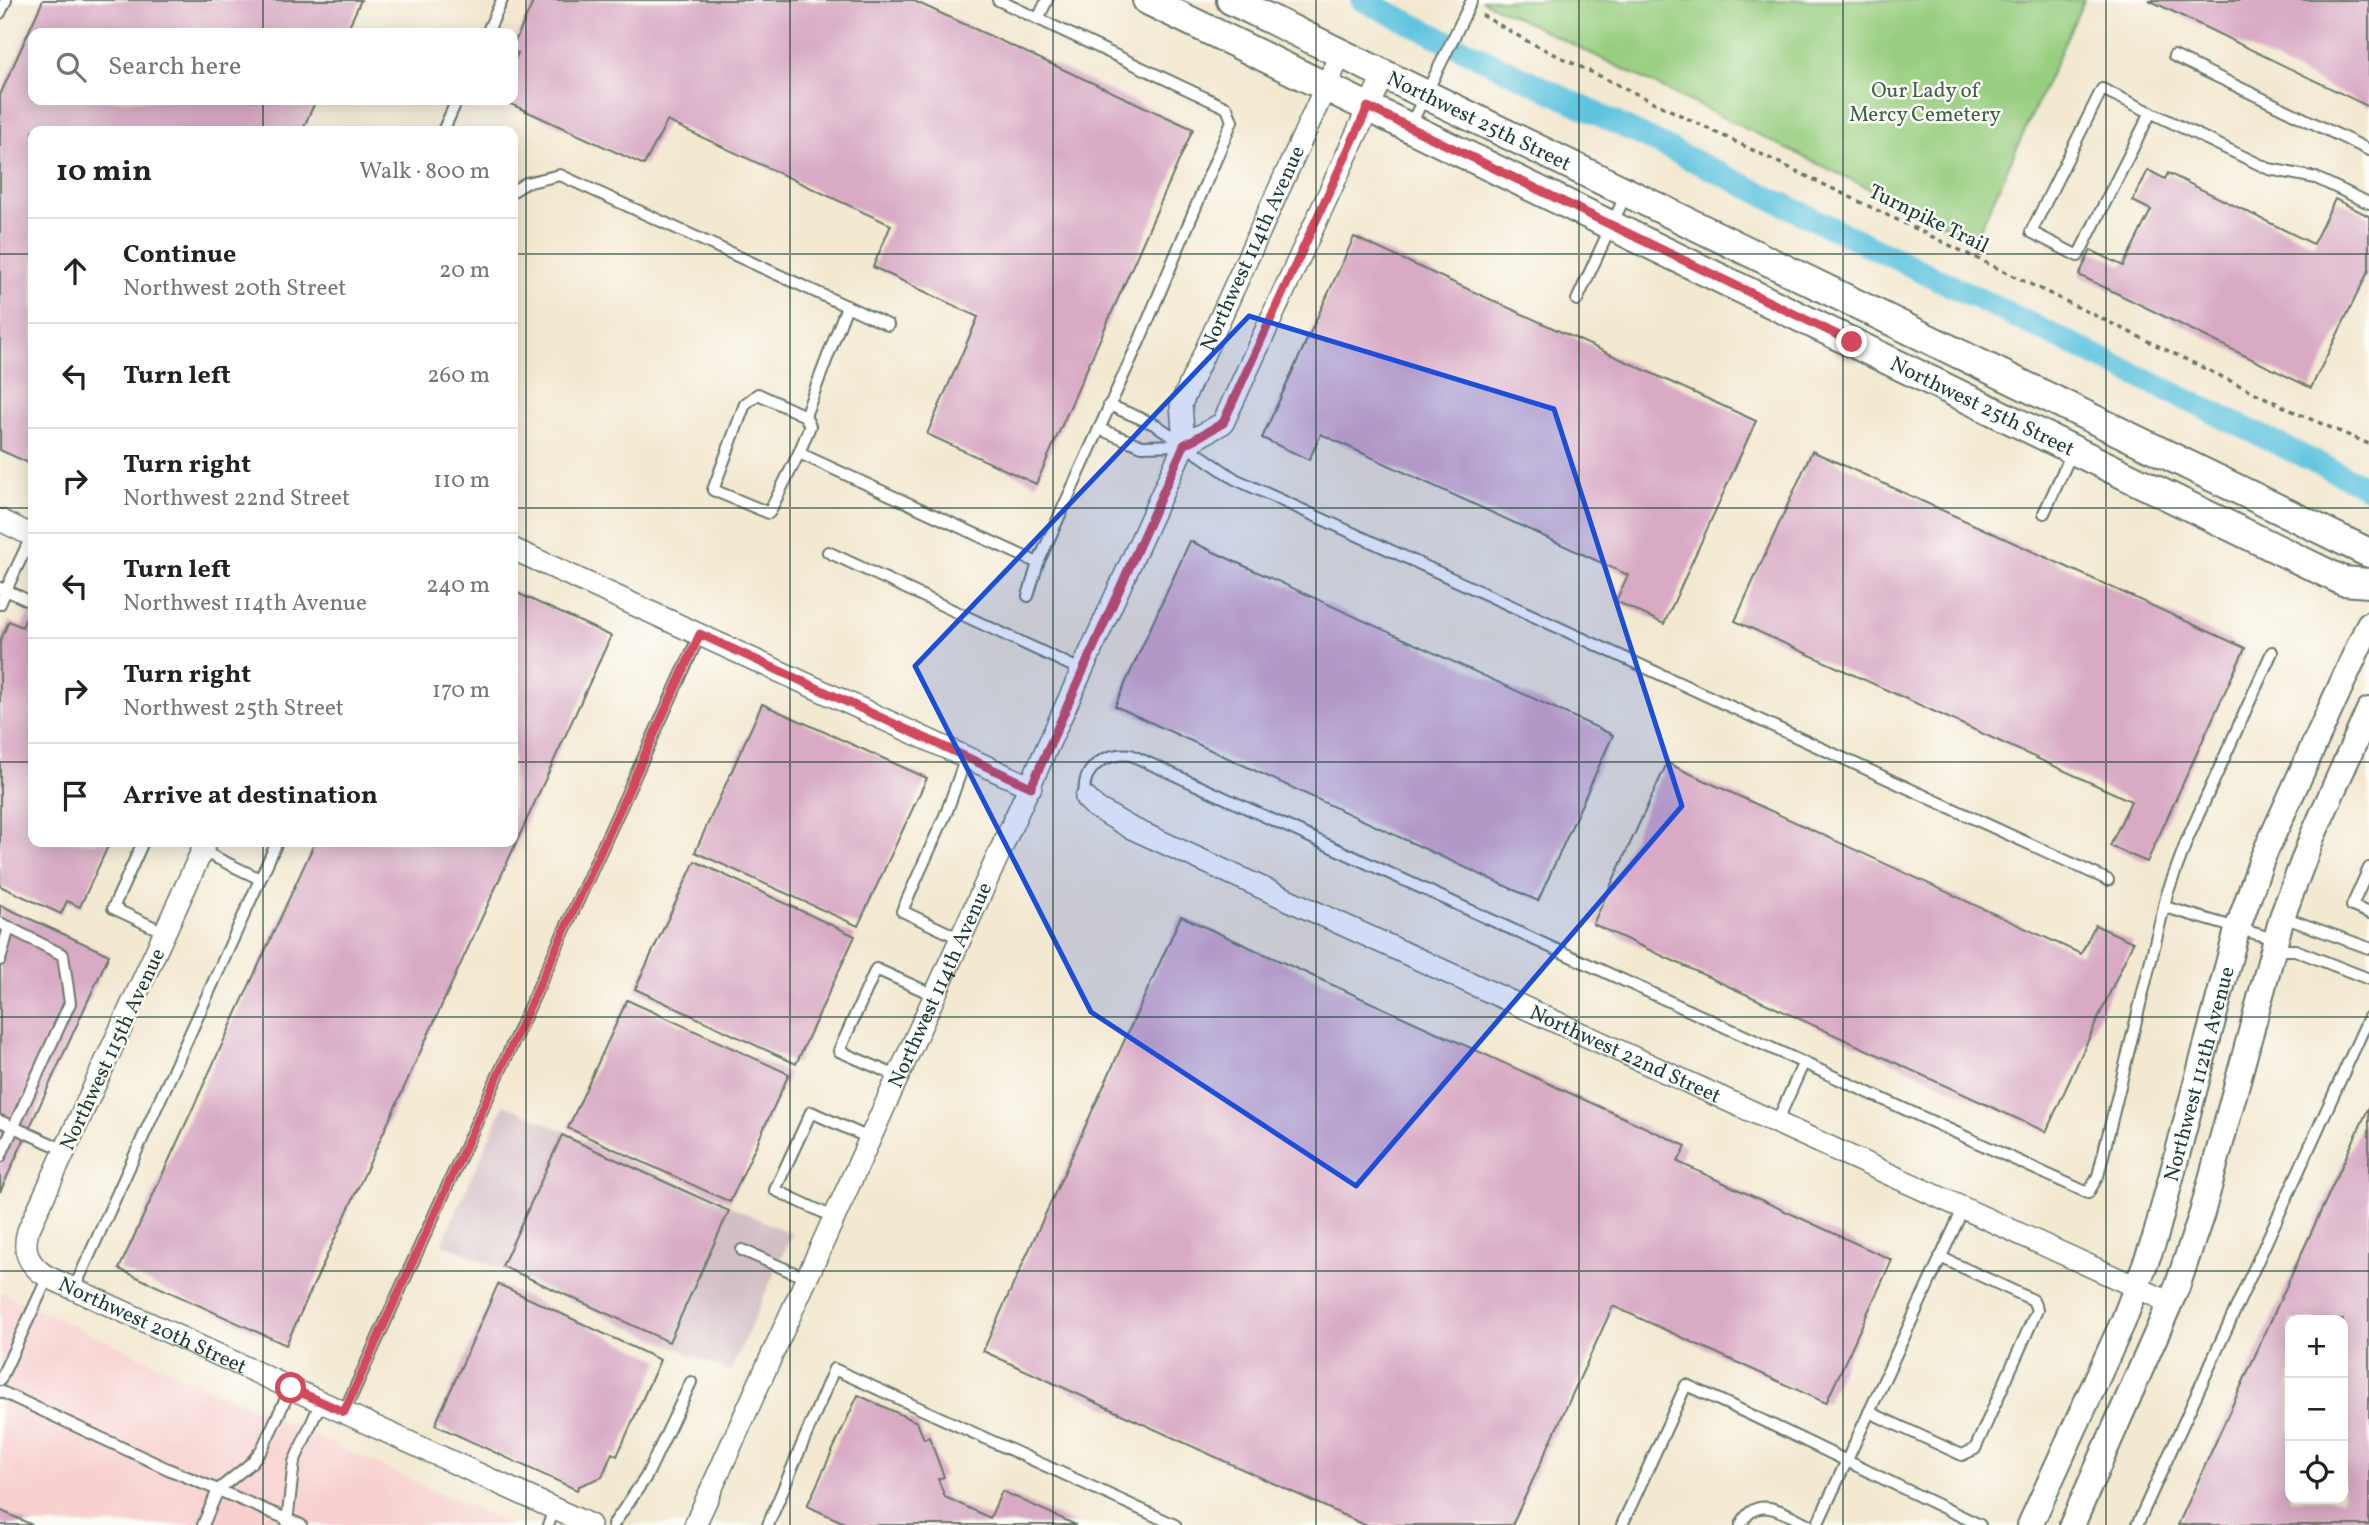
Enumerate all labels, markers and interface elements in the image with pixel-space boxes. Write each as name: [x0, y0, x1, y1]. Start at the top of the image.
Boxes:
search box: [28, 28, 518, 105]
icon: search: [52, 48, 90, 86]
text: Search here: [108, 49, 241, 85]
street label: Northwest 25th Street: [1381, 65, 1576, 179]
park label: Our Lady of Mercy Cemetery: [1849, 77, 2001, 130]
street label: Northwest 114th Avenue: [1194, 141, 1313, 356]
text: 10 min: [56, 151, 152, 193]
text: Walk · 800 m: [359, 156, 490, 188]
street label: Turnpike Trail: [1863, 178, 1993, 261]
text: Continue: [123, 237, 236, 273]
icon: ahead: [56, 252, 94, 290]
text: 20 m: [439, 255, 490, 287]
text: Northwest 20th Street: [123, 273, 346, 305]
route end: [1836, 326, 1867, 357]
street label: Northwest 25th Street: [1885, 350, 2079, 464]
icon: left: [56, 357, 94, 395]
text: Turn left: [123, 358, 231, 394]
text: 260 m: [427, 360, 490, 392]
text: Turn right: [123, 447, 251, 483]
icon: right: [56, 462, 94, 500]
text: 110 m: [433, 465, 490, 497]
text: Northwest 22nd Street: [123, 483, 350, 515]
text: Turn left: [123, 552, 231, 588]
icon: left: [56, 567, 94, 605]
text: 240 m: [426, 570, 490, 602]
text: Northwest 114th Avenue: [123, 588, 367, 620]
text: Turn right: [123, 657, 251, 693]
icon: right: [56, 672, 94, 710]
text: 170 m: [432, 675, 490, 707]
text: Northwest 25th Street: [123, 693, 344, 725]
icon: arrive: [56, 777, 94, 815]
text: Arrive at destination: [123, 778, 378, 814]
street label: Northwest 114th Avenue: [882, 878, 1000, 1093]
street label: Northwest 115th Avenue: [54, 944, 173, 1156]
street label: Northwest 112th Avenue: [2158, 963, 2243, 1185]
street label: Northwest 22nd Street: [1524, 999, 1725, 1111]
street label: Northwest 20th Street: [53, 1271, 251, 1382]
map controls: [2285, 1315, 2348, 1504]
button: +: [2285, 1315, 2348, 1378]
route start: [275, 1372, 306, 1403]
button: −: [2285, 1378, 2348, 1441]
button: locate: [2285, 1441, 2348, 1504]

